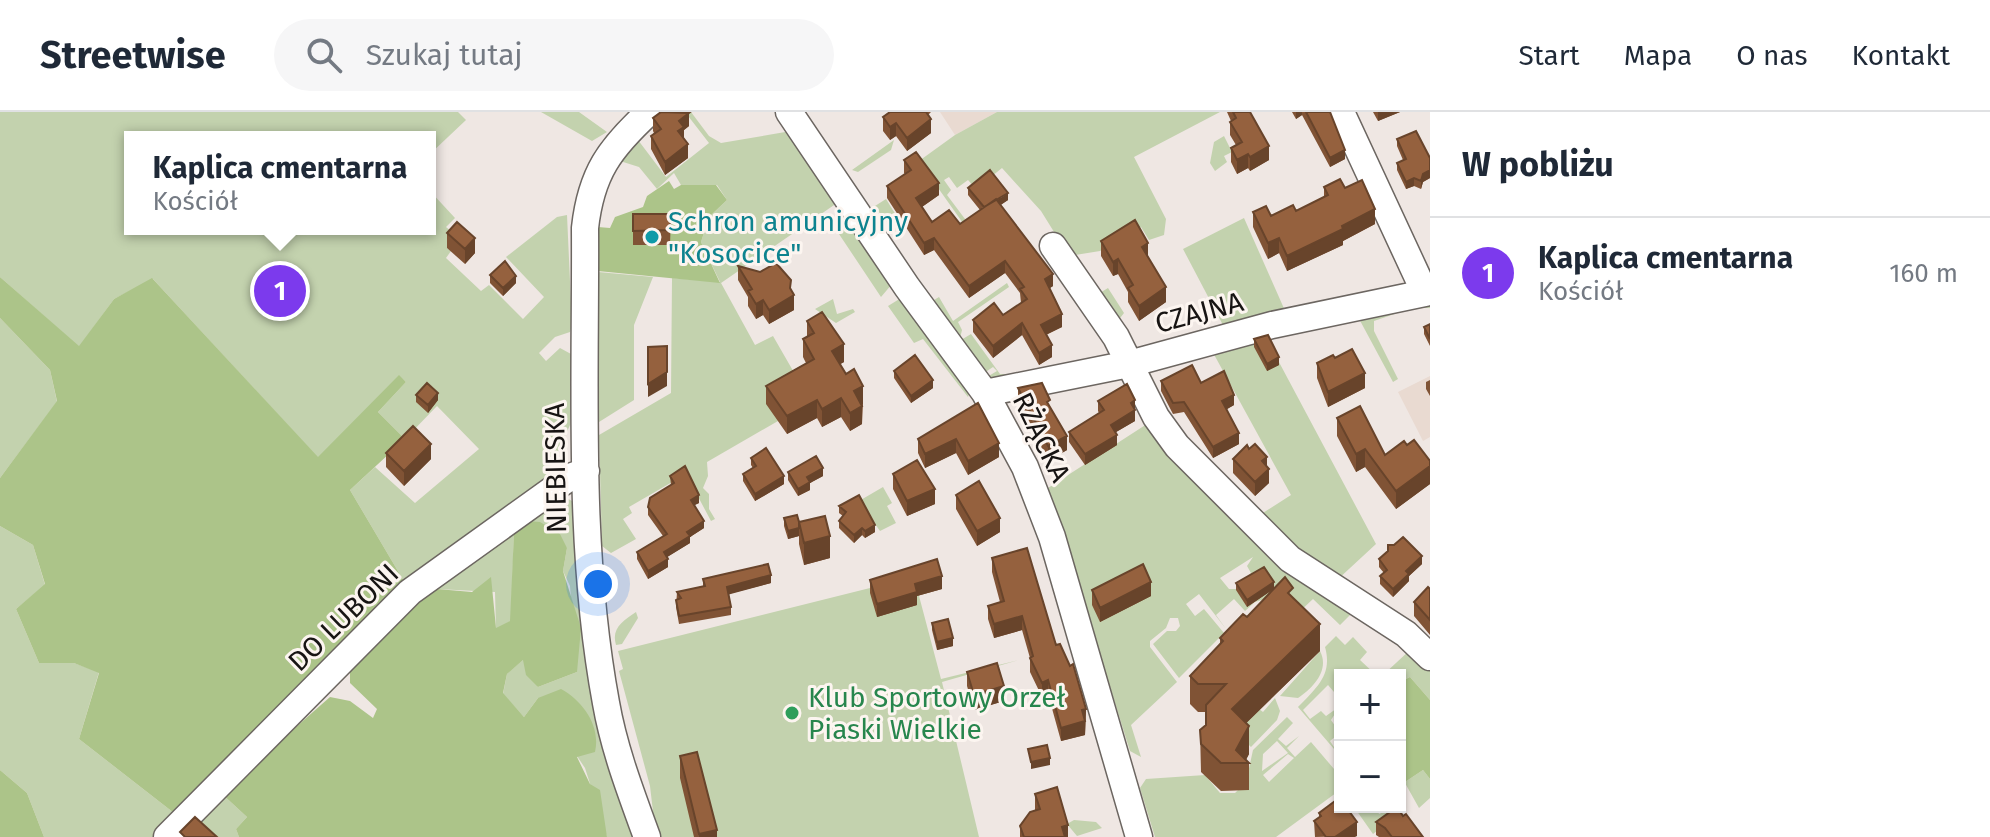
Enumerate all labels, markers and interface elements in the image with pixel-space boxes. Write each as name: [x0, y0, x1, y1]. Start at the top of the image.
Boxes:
search box: [274, 19, 834, 91]
text: Streetwise: [40, 32, 226, 78]
icon: search: [302, 33, 346, 77]
text: Szukaj tutaj: [366, 37, 523, 73]
text: Start: [1518, 39, 1580, 72]
text: Mapa: [1624, 39, 1692, 72]
text: O nas: [1736, 39, 1808, 72]
text: Kontakt: [1852, 39, 1950, 72]
popup: [124, 131, 436, 235]
text: W pobliżu: [1462, 144, 1614, 185]
text: Kaplica cmentarna: [152, 150, 408, 186]
text: Kościół: [152, 186, 238, 217]
place label: Schron amunicyjny "Kosocice": [668, 205, 908, 270]
marker: Schron amunicyjny "Kosocice": [643, 228, 661, 246]
text: Kaplica cmentarna: [1538, 240, 1793, 276]
text: 1: [1482, 258, 1494, 289]
text: 160 m: [1889, 258, 1958, 289]
pin: 1: [254, 261, 306, 321]
text: Kościół: [1538, 276, 1623, 307]
street label: CZAJNA: [1151, 285, 1247, 340]
street label: RŻĄCKA: [1006, 387, 1077, 487]
street label: NIEBIESKA: [538, 403, 573, 533]
street label: DO LUBONI: [281, 557, 405, 678]
your location: [578, 564, 618, 604]
map controls: [1334, 669, 1406, 813]
button: +: [1334, 669, 1406, 741]
place label: Klub Sportowy Orzeł Piaski Wielkie: [808, 681, 1066, 746]
marker: Klub Sportowy Orzeł Piaski Wielkie: [783, 704, 801, 722]
button: −: [1334, 741, 1406, 813]

